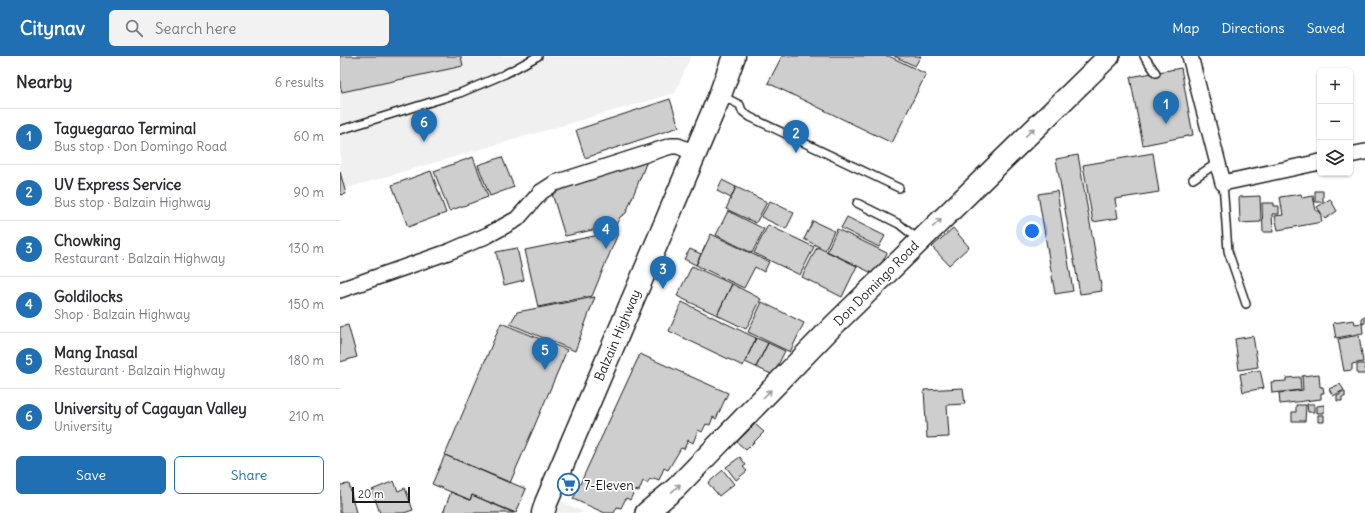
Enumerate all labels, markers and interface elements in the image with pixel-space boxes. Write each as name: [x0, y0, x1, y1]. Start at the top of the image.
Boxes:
search box: [109, 10, 389, 46]
text: Citynav: [20, 16, 85, 40]
icon: search: [123, 17, 145, 39]
text: Search here: [155, 19, 236, 38]
text: Map: [1172, 19, 1199, 37]
text: Directions: [1221, 19, 1285, 37]
text: Saved: [1307, 19, 1345, 37]
map controls: [1317, 68, 1353, 176]
button: +: [1317, 68, 1353, 104]
text: Nearby: [16, 71, 72, 93]
text: 6 results: [275, 74, 324, 91]
pin: 1: [1153, 91, 1179, 124]
button: −: [1317, 104, 1353, 140]
pin: 6: [411, 109, 437, 142]
text: Taguegarao Terminal: [54, 119, 196, 138]
pin: 2: [783, 120, 809, 153]
one-way arrow: [1025, 127, 1035, 137]
text: 1: [26, 128, 32, 145]
text: 60 m: [293, 128, 324, 145]
text: Bus stop · Don Domingo Road: [54, 138, 227, 155]
button: layers: [1317, 140, 1353, 176]
text: UV Express Service: [54, 175, 181, 194]
text: 2: [25, 184, 33, 201]
text: 90 m: [293, 184, 324, 201]
text: Bus stop · Balzain Highway: [54, 194, 211, 211]
pin: 4: [593, 216, 619, 249]
one-way arrow: [932, 218, 942, 228]
your location: [1022, 221, 1042, 241]
text: Chowking: [54, 231, 121, 250]
street label: Don Domingo Road: [830, 237, 923, 330]
text: 3: [25, 240, 33, 257]
text: 130 m: [288, 240, 324, 257]
text: Restaurant · Balzain Highway: [54, 250, 226, 267]
pin: 3: [650, 256, 676, 289]
text: Goldilocks: [54, 287, 123, 306]
street label: Balzain Highway: [591, 287, 644, 384]
text: 4: [25, 296, 33, 313]
text: 150 m: [288, 296, 324, 313]
text: Shop · Balzain Highway: [54, 306, 190, 323]
pin: 5: [532, 337, 558, 370]
text: Mang Inasal: [54, 343, 138, 362]
text: 5: [25, 352, 33, 369]
text: 180 m: [288, 352, 324, 369]
text: Restaurant · Balzain Highway: [54, 362, 226, 379]
one-way arrow: [762, 389, 771, 400]
text: University of Cagayan Valley: [54, 399, 247, 418]
text: 6: [25, 408, 33, 425]
text: 210 m: [289, 408, 324, 425]
text: University: [54, 418, 112, 435]
button: Save: [16, 456, 166, 494]
button: Share: [174, 456, 324, 494]
supermarket icon: 7-Eleven: [556, 472, 582, 498]
place label: 7-Eleven: [584, 477, 634, 494]
one-way arrow: [671, 483, 681, 493]
scale bar: [352, 485, 410, 504]
text: 20 m: [358, 487, 384, 501]

